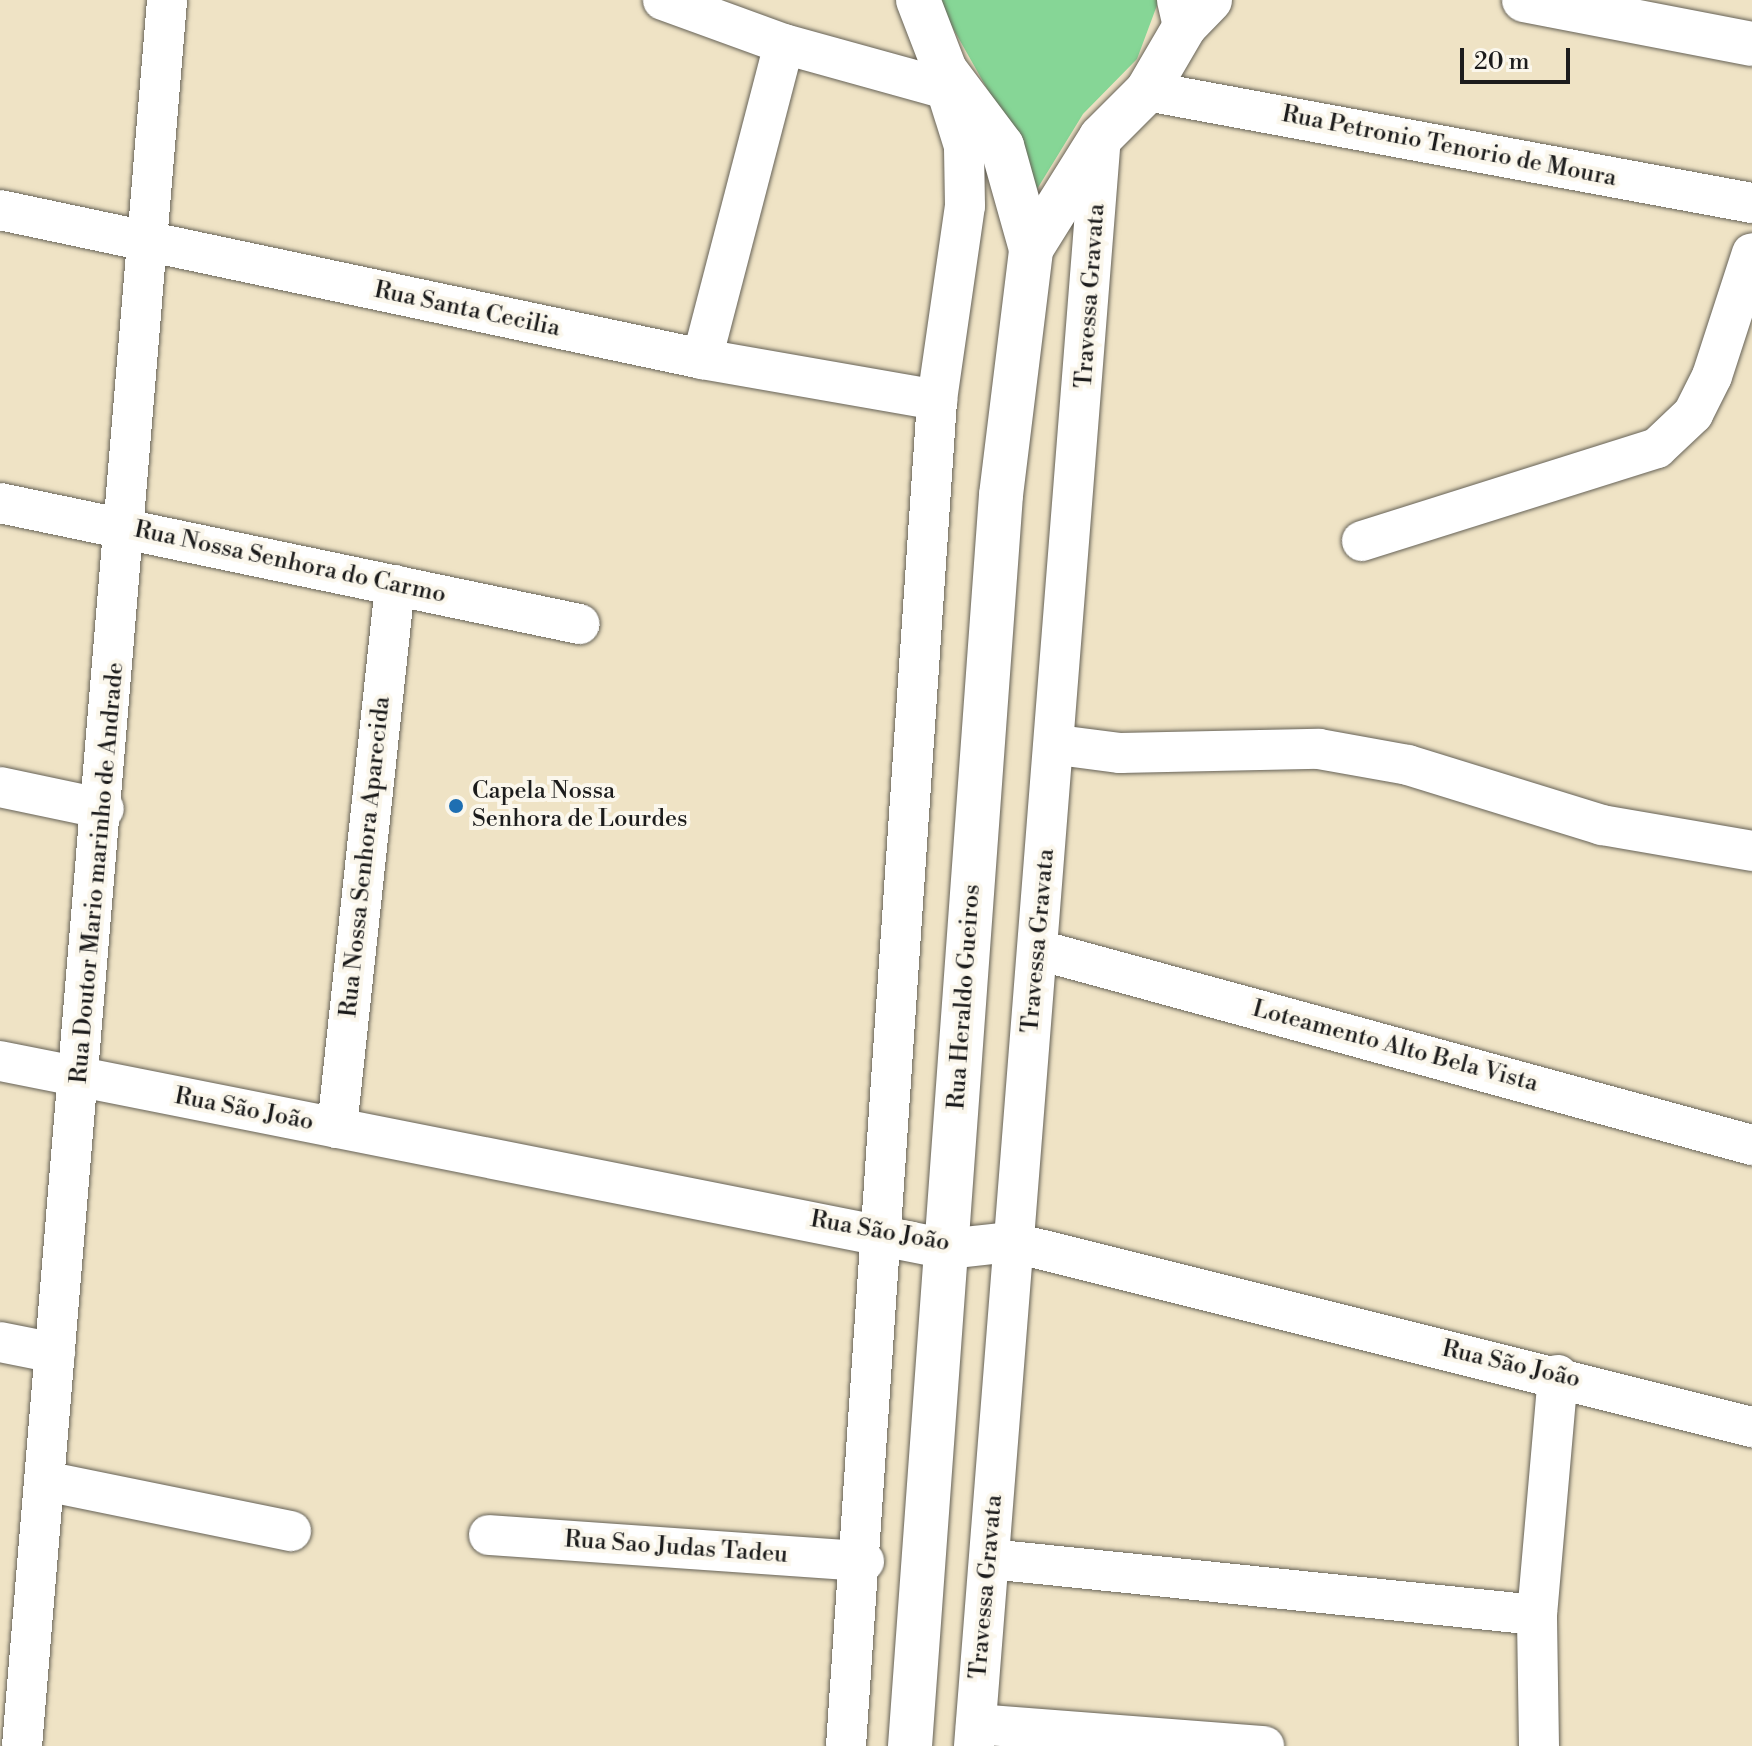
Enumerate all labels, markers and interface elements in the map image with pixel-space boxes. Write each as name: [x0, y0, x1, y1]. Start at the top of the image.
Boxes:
scale bar: [1464, 32, 1574, 82]
text: 20 m: [1474, 47, 1530, 77]
street label: Rua Petronio Tenorio de Moura: [1279, 100, 1619, 194]
street label: Travessa Gravata: [1070, 203, 1112, 389]
street label: Rua Santa Cecilia: [371, 276, 563, 344]
street label: Rua Nossa Senhora do Carmo: [132, 516, 448, 610]
street label: Rua Doutor Mario marinho de Andrade: [65, 661, 131, 1085]
street label: Rua Nossa Senhora Aparecida: [335, 695, 397, 1019]
place label: Capela Nossa Senhora de Lourdes: [472, 778, 688, 834]
marker: Capela Nossa Senhora de Lourdes: [447, 797, 465, 815]
street label: Travessa Gravata: [1017, 848, 1061, 1034]
street label: Rua Heraldo Gueiros: [943, 883, 987, 1111]
street label: Loteamento Alto Bela Vista: [1249, 995, 1541, 1099]
street label: Rua São João: [172, 1082, 316, 1138]
street label: Rua São João: [808, 1206, 952, 1258]
street label: Rua São João: [1439, 1335, 1583, 1395]
street label: Travessa Gravata: [965, 1494, 1009, 1680]
street label: Rua Sao Judas Tadeu: [563, 1526, 789, 1570]

